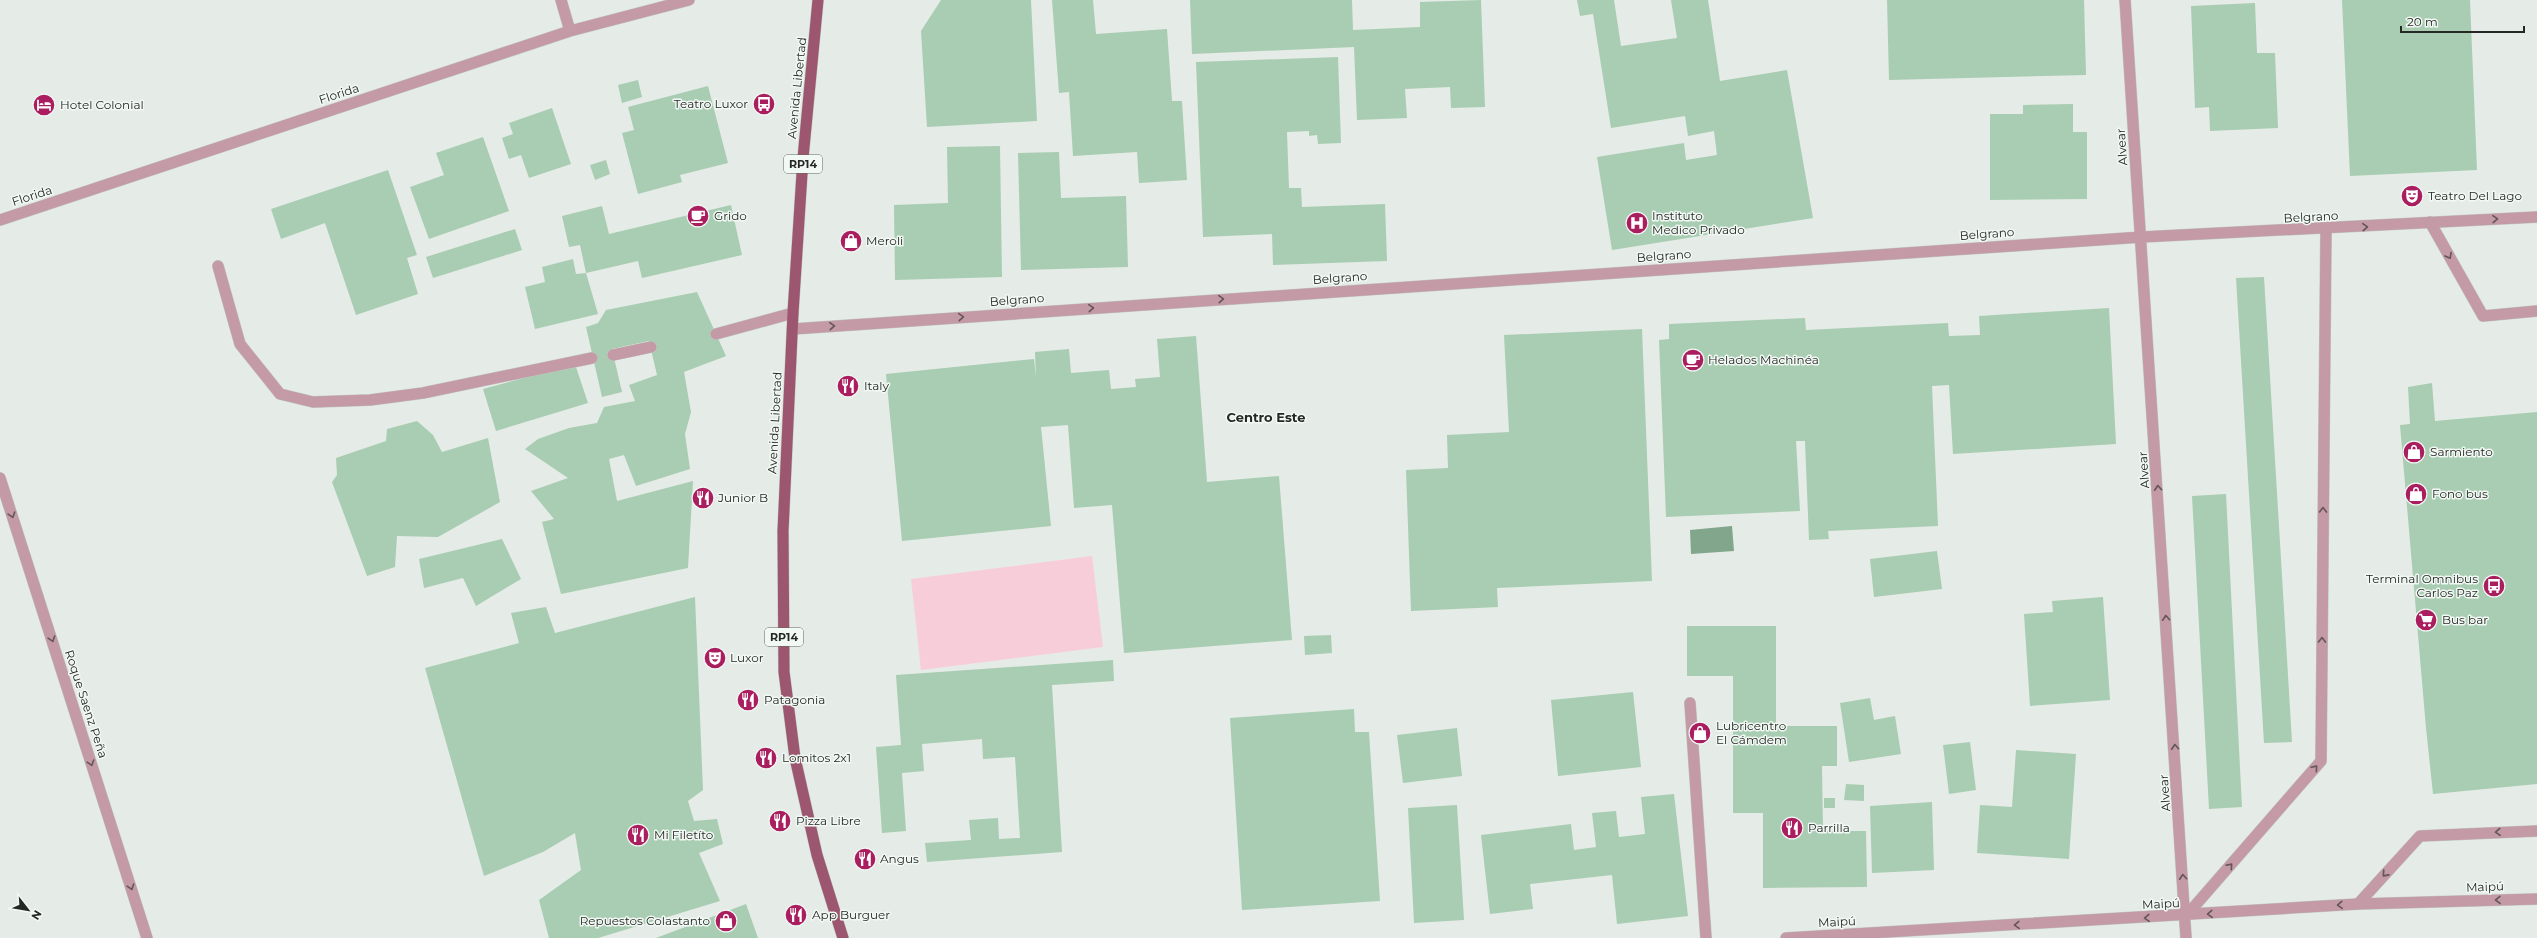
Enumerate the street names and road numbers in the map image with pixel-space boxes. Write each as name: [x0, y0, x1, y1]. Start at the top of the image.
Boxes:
street label: Avenida Libertad: [784, 36, 809, 139]
street label: Florida: [317, 80, 361, 107]
street label: Alvear: [2113, 128, 2130, 166]
road number: RP14: [784, 155, 822, 173]
street label: Florida: [10, 182, 54, 209]
street label: Belgrano: [2283, 208, 2339, 225]
street label: Belgrano: [1959, 224, 2015, 243]
street label: Belgrano: [1636, 246, 1692, 265]
street label: Belgrano: [1312, 268, 1368, 287]
street label: Belgrano: [989, 290, 1045, 309]
street label: Avenida Libertad: [764, 372, 785, 474]
street label: Alvear: [2135, 451, 2152, 489]
road number: RP14: [765, 628, 803, 646]
street label: Roque Saenz Peña: [62, 648, 111, 760]
street label: Alvear: [2156, 774, 2173, 812]
street label: Maipú: [2466, 878, 2504, 895]
street label: Maipú: [2142, 895, 2180, 912]
street label: Maipú: [1818, 913, 1856, 930]

